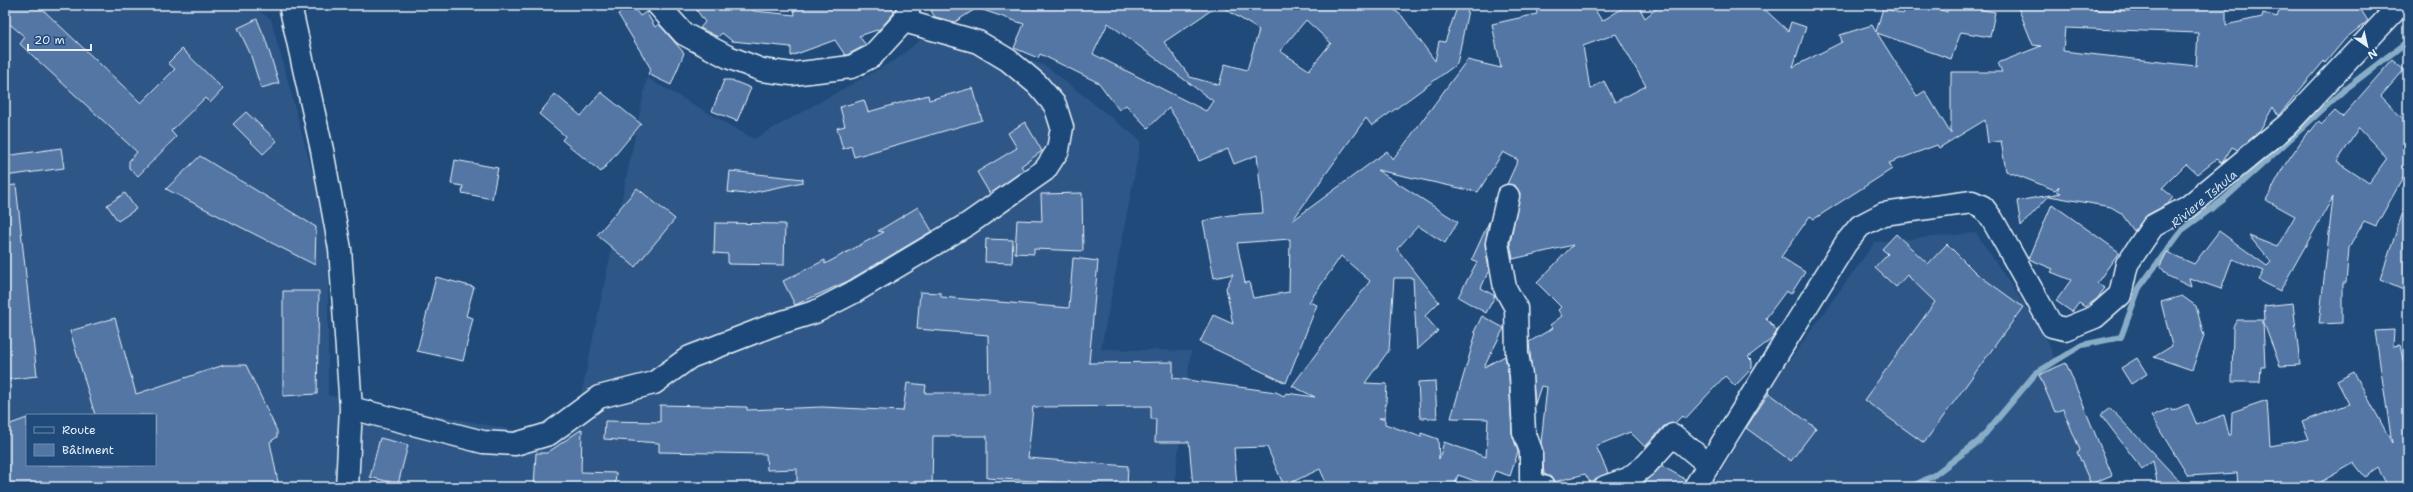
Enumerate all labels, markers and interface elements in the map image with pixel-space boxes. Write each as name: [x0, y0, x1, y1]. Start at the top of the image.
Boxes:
scale bar: [28, 26, 91, 52]
north arrow: [2347, 26, 2387, 66]
text: 20 m: [34, 32, 65, 48]
text: N: [2364, 45, 2380, 63]
water label: Riviere Tshula: [2168, 167, 2240, 231]
legend: [26, 414, 156, 466]
text: Route: [62, 422, 96, 438]
text: Bâtiment: [62, 442, 114, 458]

